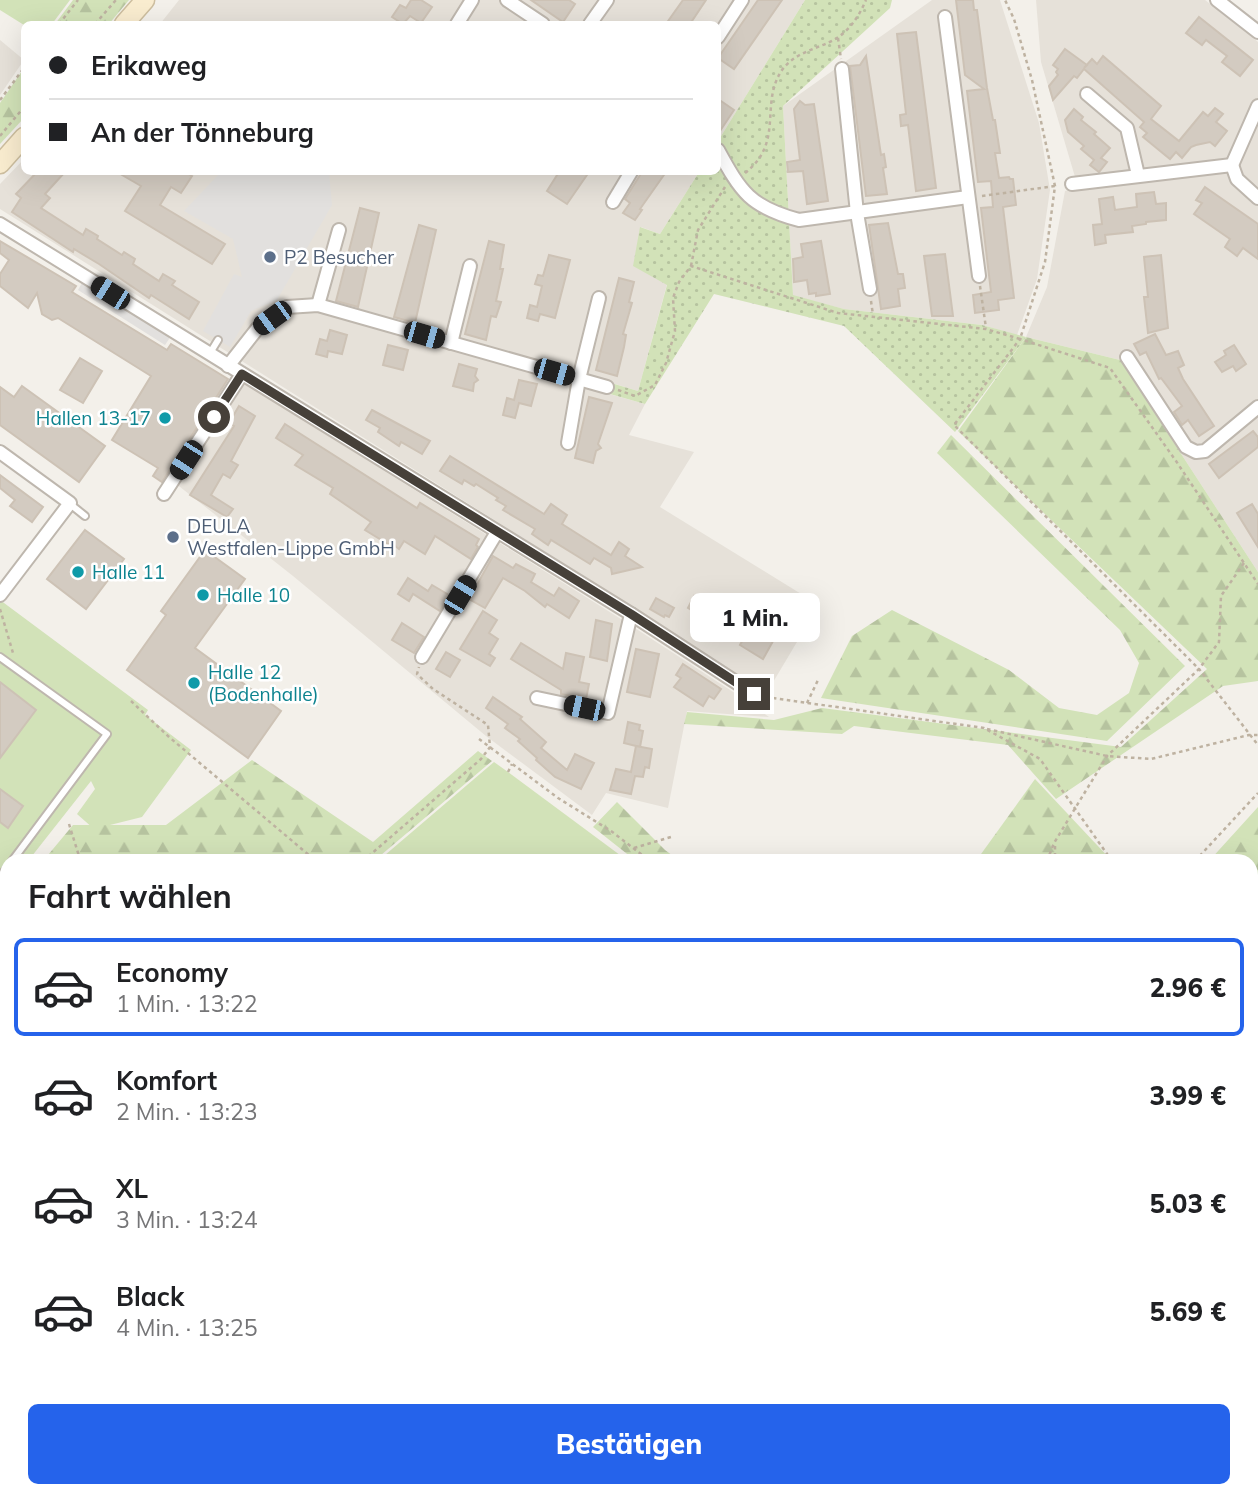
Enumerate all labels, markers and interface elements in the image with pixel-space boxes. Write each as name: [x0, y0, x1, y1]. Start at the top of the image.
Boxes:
text: Erikaweg: [91, 49, 207, 82]
text: An der Tönneburg: [91, 116, 314, 149]
place label: P2 Besucher: [284, 245, 394, 269]
marker: P2 Besucher: [262, 249, 278, 265]
car: [87, 273, 134, 313]
car: [249, 297, 296, 339]
car: [401, 319, 448, 351]
car: [531, 356, 578, 388]
route start: [198, 401, 230, 433]
place label: Hallen 13-17: [36, 406, 151, 430]
marker: Hallen 13-17: [157, 410, 173, 426]
car: [166, 437, 207, 483]
place label: DEULA Westfalen-Lippe GmbH: [187, 514, 395, 560]
marker: DEULA Westfalen-Lippe GmbH: [165, 529, 181, 545]
place label: Halle 11: [92, 560, 165, 584]
marker: Halle 11: [70, 564, 86, 580]
car: [441, 572, 480, 618]
place label: Halle 10: [217, 583, 290, 607]
marker: Halle 10: [195, 587, 211, 603]
callout: 1 Min.: [689, 592, 819, 642]
text: 1 Min.: [722, 603, 788, 632]
place label: Halle 12 (Bodenhalle): [208, 660, 318, 706]
marker: Halle 12 (Bodenhalle): [186, 675, 202, 691]
route end: [738, 678, 770, 710]
car: [562, 693, 607, 723]
text: Fahrt wählen: [28, 876, 232, 916]
icon: car: [32, 956, 95, 1019]
text: Economy: [116, 956, 228, 989]
text: 2.96 €: [1150, 971, 1226, 1004]
text: 1 Min. · 13:22: [116, 989, 258, 1018]
icon: car: [32, 1064, 95, 1127]
text: Komfort: [116, 1064, 217, 1097]
text: 3.99 €: [1150, 1079, 1226, 1112]
text: 2 Min. · 13:23: [116, 1097, 258, 1126]
icon: car: [32, 1172, 95, 1235]
text: XL: [116, 1172, 148, 1205]
text: 5.03 €: [1150, 1187, 1226, 1220]
text: 3 Min. · 13:24: [116, 1205, 258, 1234]
icon: car: [32, 1280, 95, 1343]
text: Black: [116, 1280, 184, 1313]
text: 5.69 €: [1150, 1295, 1226, 1328]
text: 4 Min. · 13:25: [116, 1313, 258, 1342]
button: Bestätigen: [28, 1404, 1230, 1484]

